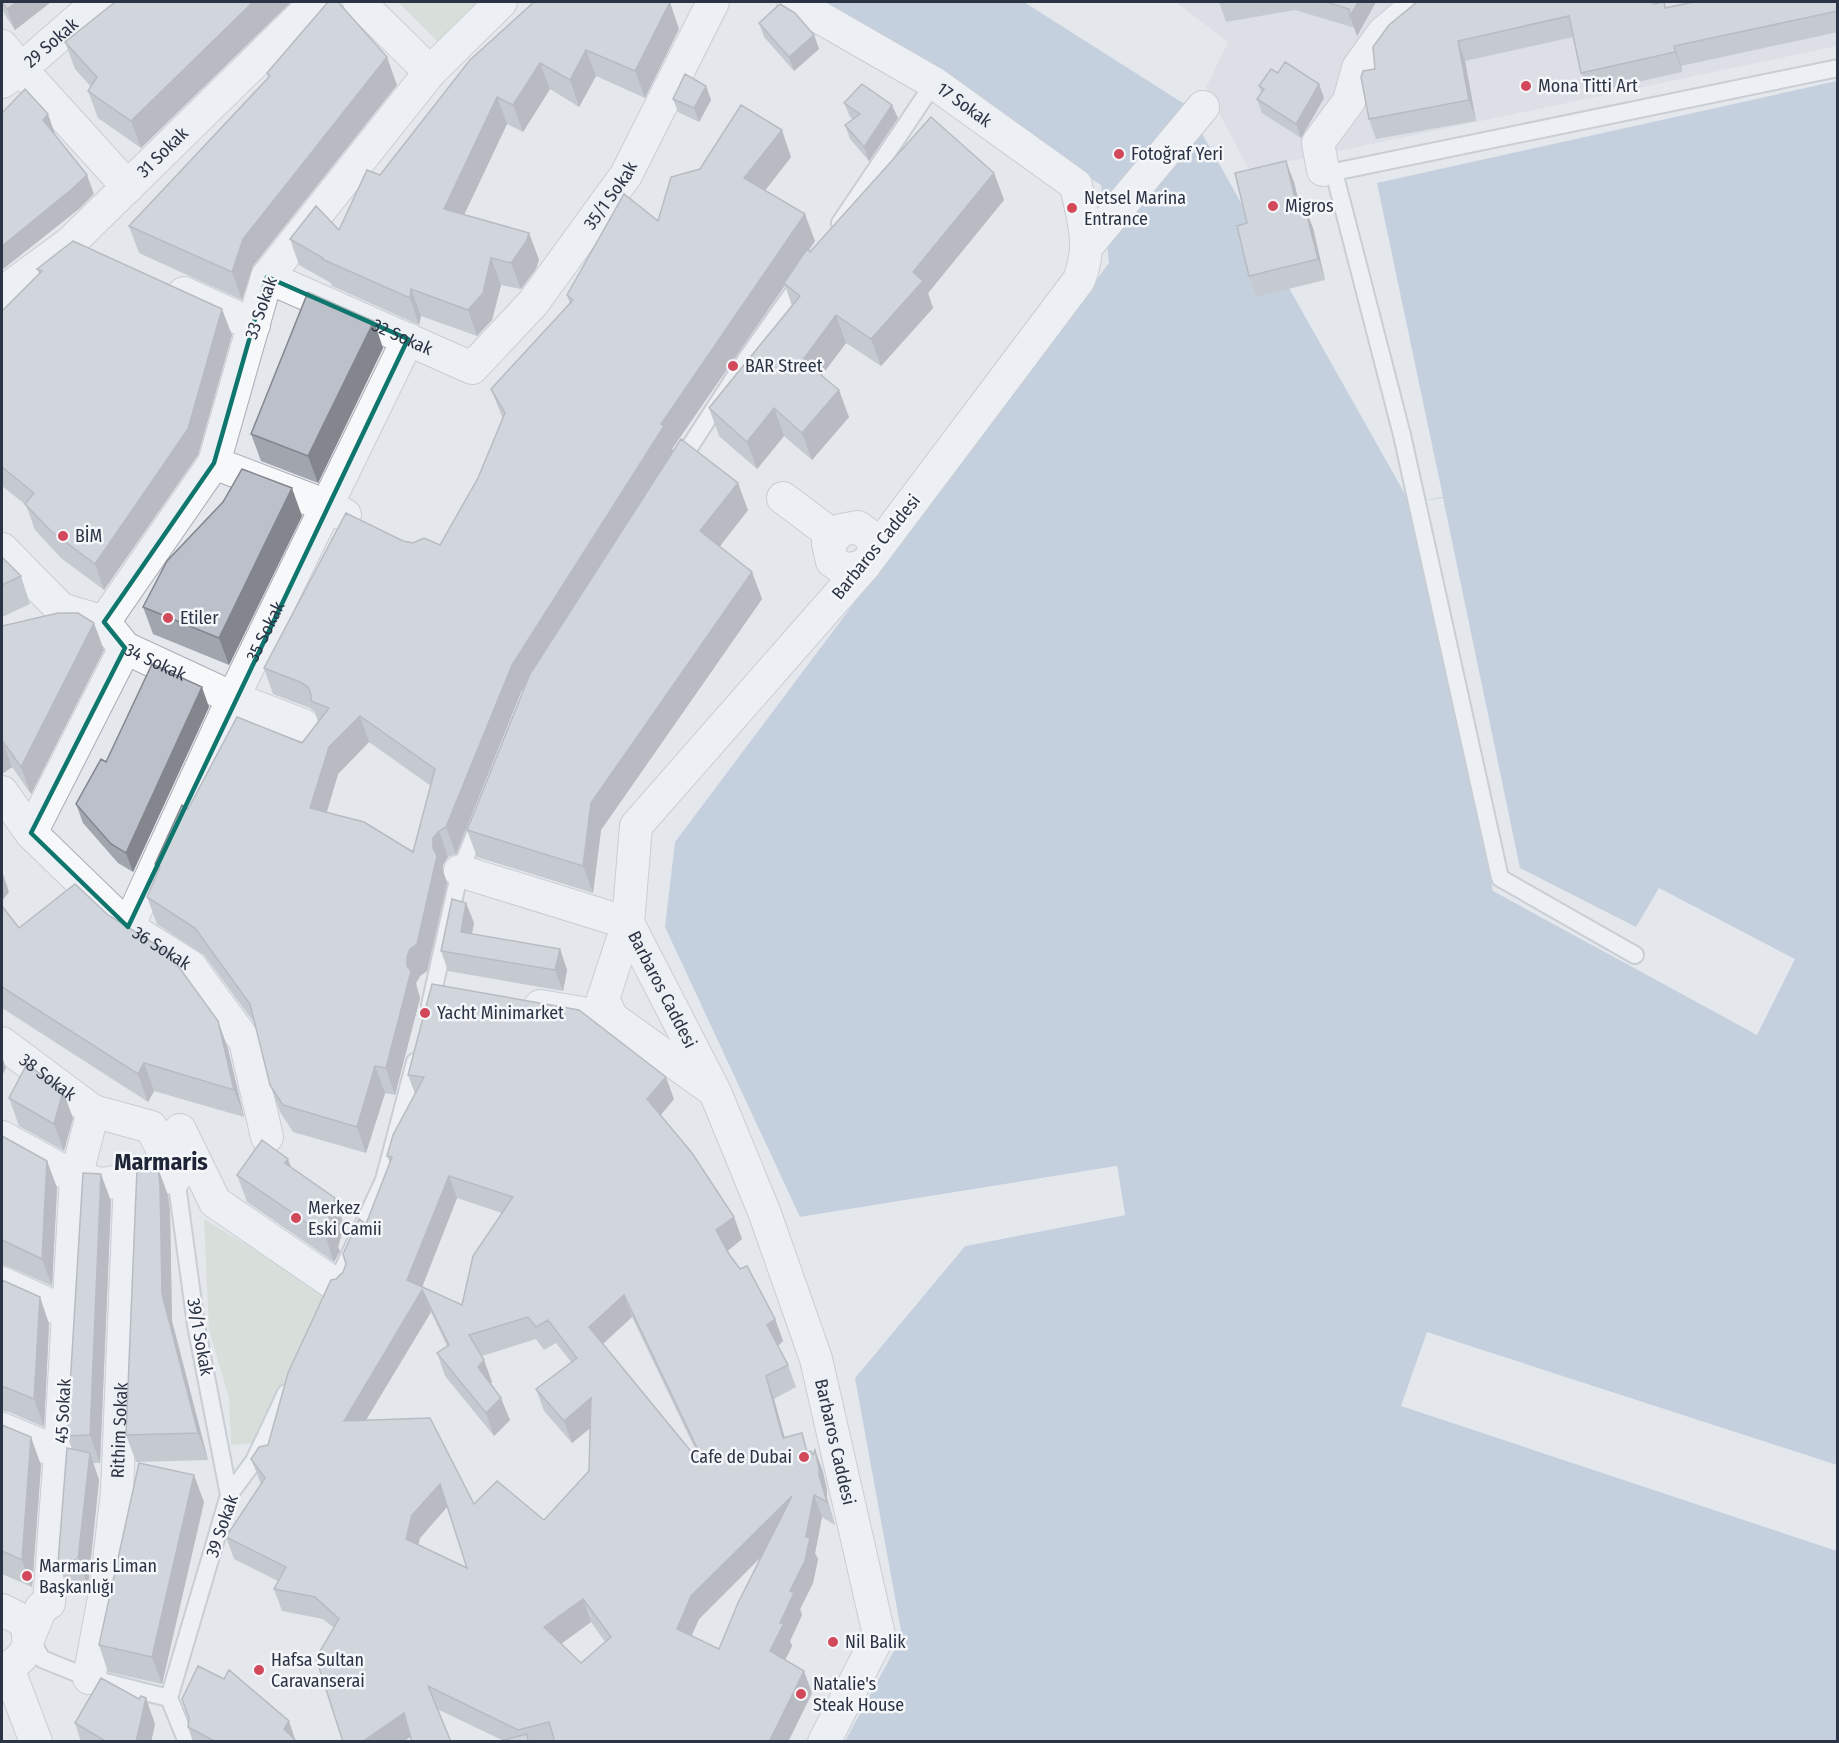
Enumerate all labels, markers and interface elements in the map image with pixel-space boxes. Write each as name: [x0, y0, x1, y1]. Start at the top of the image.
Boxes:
street label: 29 Sokak: [20, 13, 83, 72]
place label: Mona Titti Art: [1538, 75, 1638, 97]
street label: 17 Sokak: [933, 78, 997, 132]
marker: Mona Titti Art: [1519, 79, 1533, 93]
street label: 31 Sokak: [132, 122, 193, 182]
place label: Fotoğraf Yeri: [1131, 143, 1223, 165]
marker: Fotoğraf Yeri: [1112, 147, 1126, 161]
street label: 35/1 Sokak: [579, 157, 642, 234]
place label: Netsel Marina Entrance: [1084, 187, 1186, 230]
place label: Migros: [1285, 195, 1334, 217]
marker: Migros: [1266, 199, 1280, 213]
marker: Netsel Marina Entrance: [1065, 201, 1079, 215]
street label: 33 Sokak: [240, 274, 282, 342]
street label: 32 Sokak: [369, 314, 437, 360]
place label: BAR Street: [745, 355, 823, 377]
marker: BAR Street: [726, 359, 740, 373]
street label: Barbaros Caddesi: [827, 490, 925, 604]
place label: BİM: [75, 525, 102, 547]
marker: BİM: [56, 529, 70, 543]
street label: 35 Sokak: [241, 597, 290, 665]
place label: Etiler: [180, 607, 219, 629]
marker: Etiler: [161, 611, 175, 625]
street label: 34 Sokak: [121, 638, 190, 686]
street label: 36 Sokak: [128, 922, 196, 975]
street label: Barbaros Caddesi: [623, 927, 701, 1052]
place label: Yacht Minimarket: [437, 1002, 564, 1024]
marker: Yacht Minimarket: [418, 1006, 432, 1020]
street label: 38 Sokak: [15, 1049, 81, 1106]
district label: Marmaris: [114, 1148, 208, 1176]
place label: Merkez Eski Camii: [308, 1197, 382, 1240]
marker: Merkez Eski Camii: [289, 1211, 303, 1225]
street label: 39/1 Sokak: [182, 1297, 218, 1378]
street label: 45 Sokak: [50, 1377, 76, 1444]
street label: Barbaros Caddesi: [810, 1377, 860, 1507]
street label: Rithim Sokak: [107, 1381, 133, 1479]
place label: Cafe de Dubai: [690, 1446, 792, 1468]
marker: Cafe de Dubai: [797, 1450, 811, 1464]
street label: 39 Sokak: [201, 1491, 243, 1560]
place label: Marmaris Liman Başkanlığı: [39, 1555, 157, 1598]
marker: Marmaris Liman Başkanlığı: [20, 1569, 34, 1583]
place label: Nil Balik: [845, 1631, 906, 1653]
marker: Nil Balik: [826, 1635, 840, 1649]
place label: Hafsa Sultan Caravanserai: [271, 1649, 365, 1692]
marker: Hafsa Sultan Caravanserai: [252, 1663, 266, 1677]
place label: Natalie's Steak House: [813, 1673, 904, 1716]
marker: Natalie's Steak House: [794, 1687, 808, 1701]

